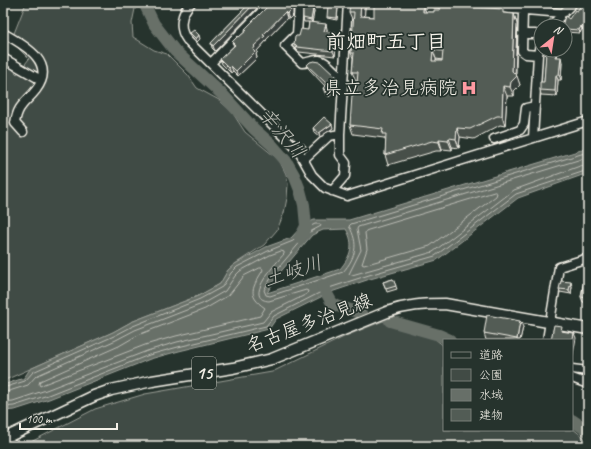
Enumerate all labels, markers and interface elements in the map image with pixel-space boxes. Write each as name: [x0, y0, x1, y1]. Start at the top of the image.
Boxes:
north arrow: [533, 18, 573, 58]
text: N: [552, 22, 566, 38]
district label: 前畑町五丁目: [326, 29, 446, 54]
place label: 県立多治見病院: [324, 76, 457, 100]
hospital icon: 県立多治見病院: [460, 79, 478, 97]
water label: 辛沢川: [253, 102, 311, 164]
water label: 土岐川: [261, 250, 325, 292]
street label: 名古屋多治見線: [243, 288, 375, 358]
legend: [443, 339, 573, 431]
text: 道路: [479, 347, 503, 363]
road number: 15: [192, 357, 216, 389]
text: 公園: [479, 367, 503, 383]
text: 水域: [479, 387, 503, 403]
scale bar: [20, 405, 117, 431]
text: 建物: [479, 407, 503, 423]
text: 100 m: [26, 411, 53, 427]

